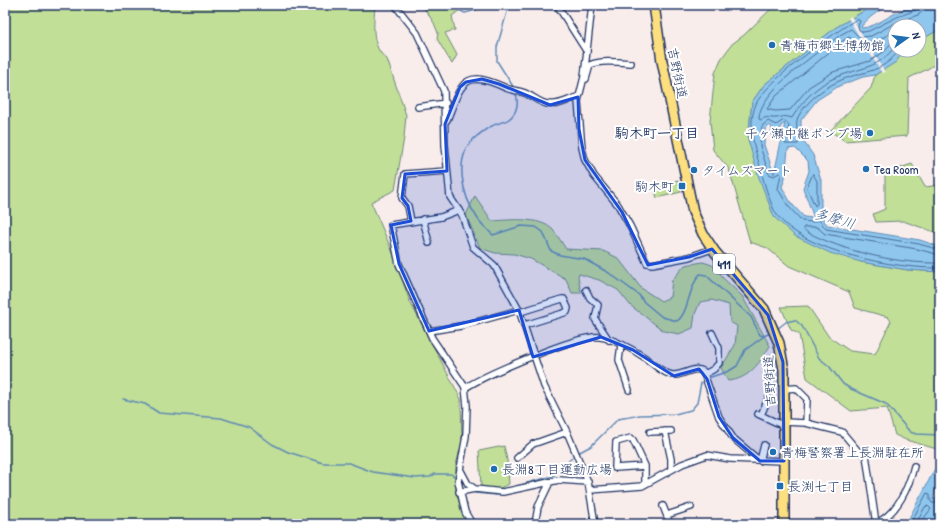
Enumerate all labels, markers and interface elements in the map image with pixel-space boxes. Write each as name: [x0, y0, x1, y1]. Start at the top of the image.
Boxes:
north arrow: [887, 18, 927, 58]
text: N: [909, 31, 924, 40]
place label: 青梅市郷土博物館: [780, 36, 884, 54]
marker: 青梅市郷土博物館: [767, 40, 777, 50]
street label: 吉野街道: [664, 46, 692, 100]
district label: 駒木町一丁目: [615, 123, 699, 142]
place label: 千ヶ瀬中継ポンプ場: [745, 124, 862, 142]
marker: 千ヶ瀬中継ポンプ場: [865, 128, 875, 138]
place label: Tea Room: [874, 160, 919, 178]
place label: タイムズマート: [702, 161, 792, 179]
marker: Tea Room: [861, 164, 871, 174]
marker: タイムズマート: [689, 165, 699, 175]
place label: 駒木町: [635, 177, 674, 195]
marker: 駒木町: [677, 181, 687, 191]
water label: 多摩川: [812, 203, 858, 233]
road number: 411: [713, 254, 735, 274]
street label: 吉野街道: [759, 355, 779, 407]
place label: 青梅警察署上長淵駐在所: [781, 443, 924, 461]
marker: 青梅警察署上長淵駐在所: [768, 447, 778, 457]
place label: 長淵8丁目運動広場: [502, 460, 612, 478]
marker: 長淵8丁目運動広場: [489, 464, 499, 474]
place label: 長渕七丁目: [788, 477, 853, 495]
marker: 長渕七丁目: [775, 481, 785, 491]

